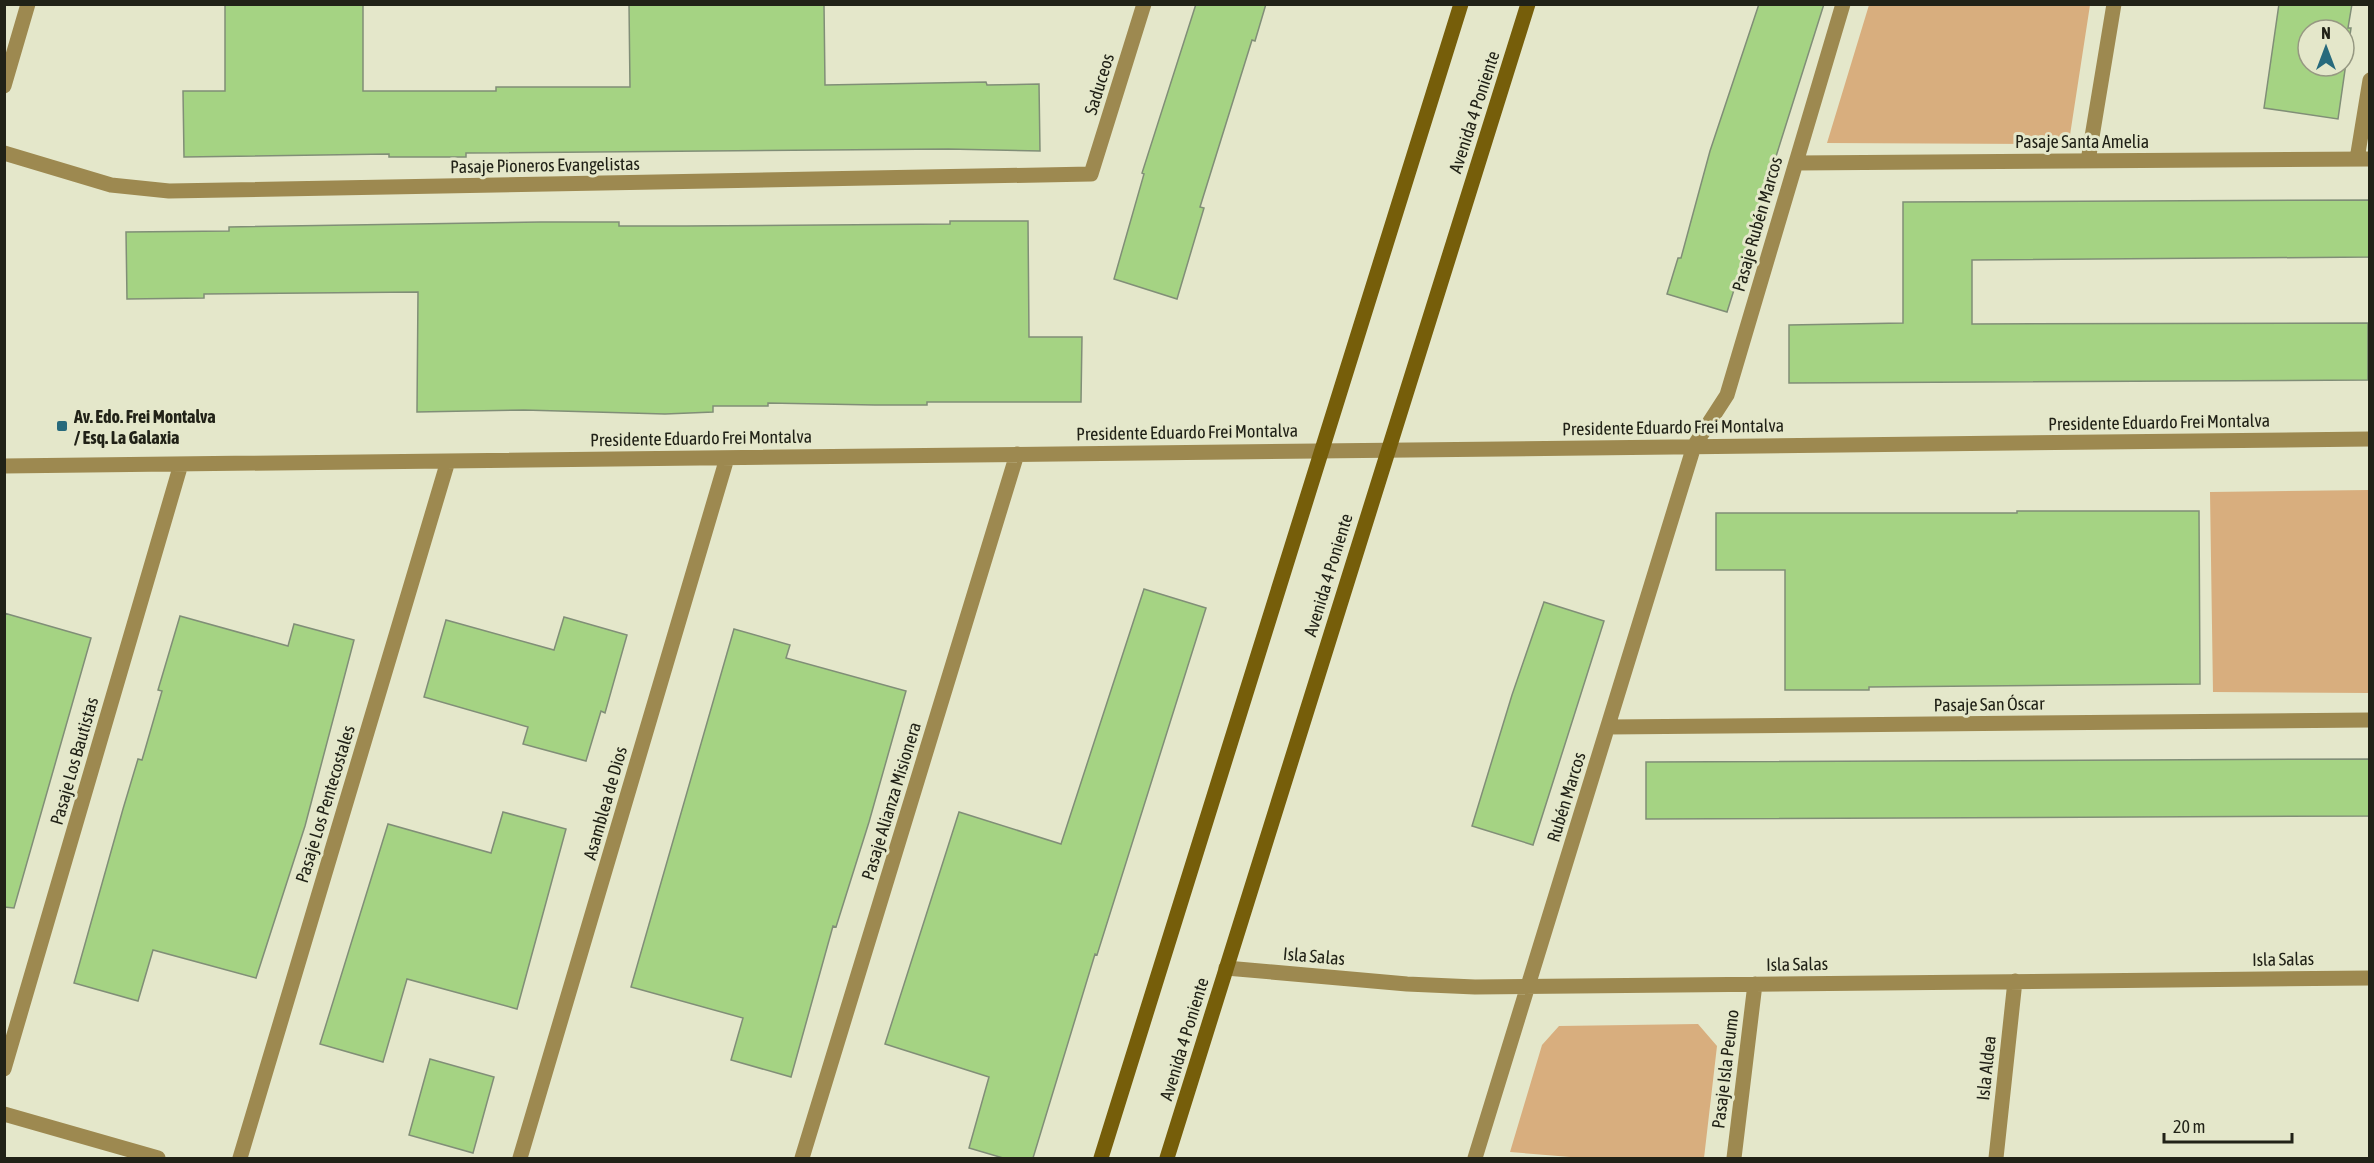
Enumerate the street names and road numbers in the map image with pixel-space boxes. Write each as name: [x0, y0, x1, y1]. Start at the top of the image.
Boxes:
street label: Avenida 4 Poniente: [1444, 48, 1504, 176]
street label: Saduceos: [1080, 51, 1118, 117]
street label: Pasaje Santa Amelia: [2015, 131, 2149, 152]
street label: Pasaje Pioneros Evangelistas: [450, 153, 640, 177]
street label: Pasaje Rubén Marcos: [1728, 154, 1786, 294]
street label: Presidente Eduardo Frei Montalva: [2048, 410, 2270, 434]
street label: Presidente Eduardo Frei Montalva: [1562, 415, 1784, 439]
street label: Presidente Eduardo Frei Montalva: [1076, 420, 1298, 444]
street label: Presidente Eduardo Frei Montalva: [590, 426, 812, 450]
street label: Avenida 4 Poniente: [1299, 511, 1357, 639]
street label: Pasaje San Óscar: [1933, 693, 2045, 715]
street label: Pasaje Los Bautistas: [46, 695, 102, 827]
street label: Pasaje Alianza Misionera: [857, 720, 925, 882]
street label: Pasaje Los Pentecostales: [291, 723, 359, 885]
street label: Asamblea de Dios: [579, 744, 631, 862]
street label: Rubén Marcos: [1542, 750, 1590, 844]
street label: Isla Salas: [1282, 943, 1346, 969]
street label: Isla Salas: [2252, 948, 2314, 970]
street label: Isla Salas: [1766, 953, 1828, 975]
street label: Avenida 4 Poniente: [1155, 975, 1213, 1103]
street label: Pasaje Isla Peumo: [1707, 1008, 1743, 1130]
street label: Isla Aldea: [1972, 1035, 2000, 1101]

